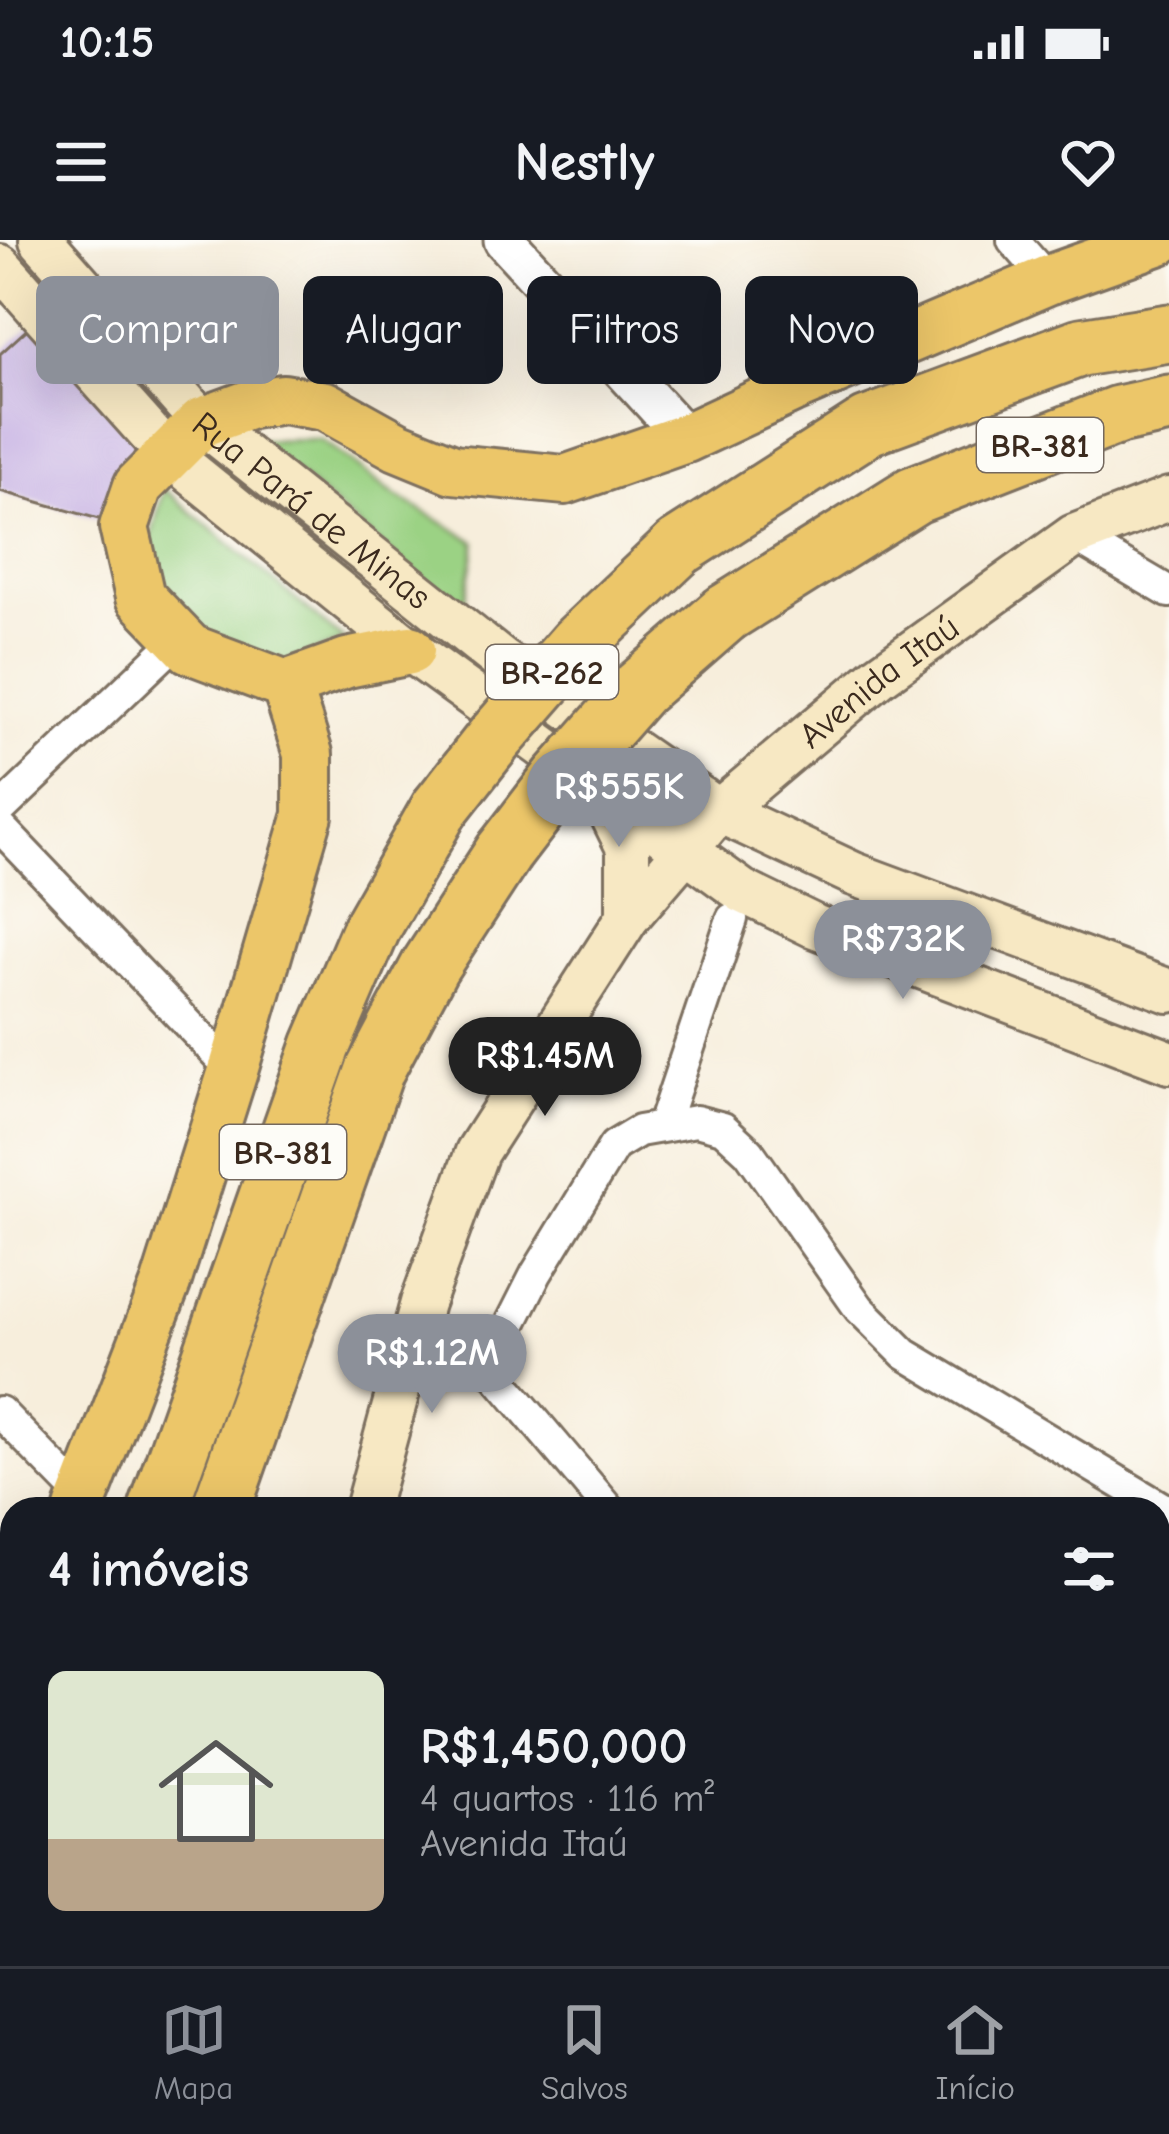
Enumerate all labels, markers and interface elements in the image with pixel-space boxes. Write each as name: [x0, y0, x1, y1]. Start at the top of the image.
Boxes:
text: 10:15: [60, 16, 154, 68]
icon: menu: [48, 129, 114, 195]
icon: heart: [1055, 129, 1121, 195]
text: Nestly: [515, 131, 654, 194]
chip: Comprar: [36, 276, 279, 384]
chip: Alugar: [303, 276, 503, 384]
chip: Filtros: [527, 276, 721, 384]
chip: Novo: [745, 276, 918, 384]
street label: Rua Pará de Minas: [184, 404, 439, 618]
road number: BR-381: [977, 418, 1103, 472]
street label: Avenida Itaú: [791, 607, 967, 757]
road number: BR-262: [486, 645, 618, 699]
pin: R$555K: [521, 748, 717, 850]
text: R$555K: [554, 764, 684, 809]
pin: R$732K: [805, 900, 1001, 1002]
text: R$732K: [841, 916, 965, 961]
pin: R$1.45M: [434, 1017, 656, 1119]
text: R$1.45M: [475, 1033, 615, 1078]
road number: BR-381: [220, 1125, 346, 1179]
pin: R$1.12M: [321, 1314, 543, 1416]
text: R$1.12M: [365, 1330, 499, 1375]
icon: filters: [1056, 1536, 1122, 1602]
text: 4 imóveis: [48, 1540, 249, 1599]
text: R$1,450,000: [420, 1717, 688, 1776]
icon: home: [144, 1719, 288, 1863]
text: 4 quartos · 116 m²: [420, 1776, 714, 1821]
text: Avenida Itaú: [420, 1821, 627, 1866]
tab: Mapa: [154, 1997, 233, 2107]
tab: Salvos: [541, 1997, 628, 2107]
tab: Início: [935, 1997, 1015, 2107]

